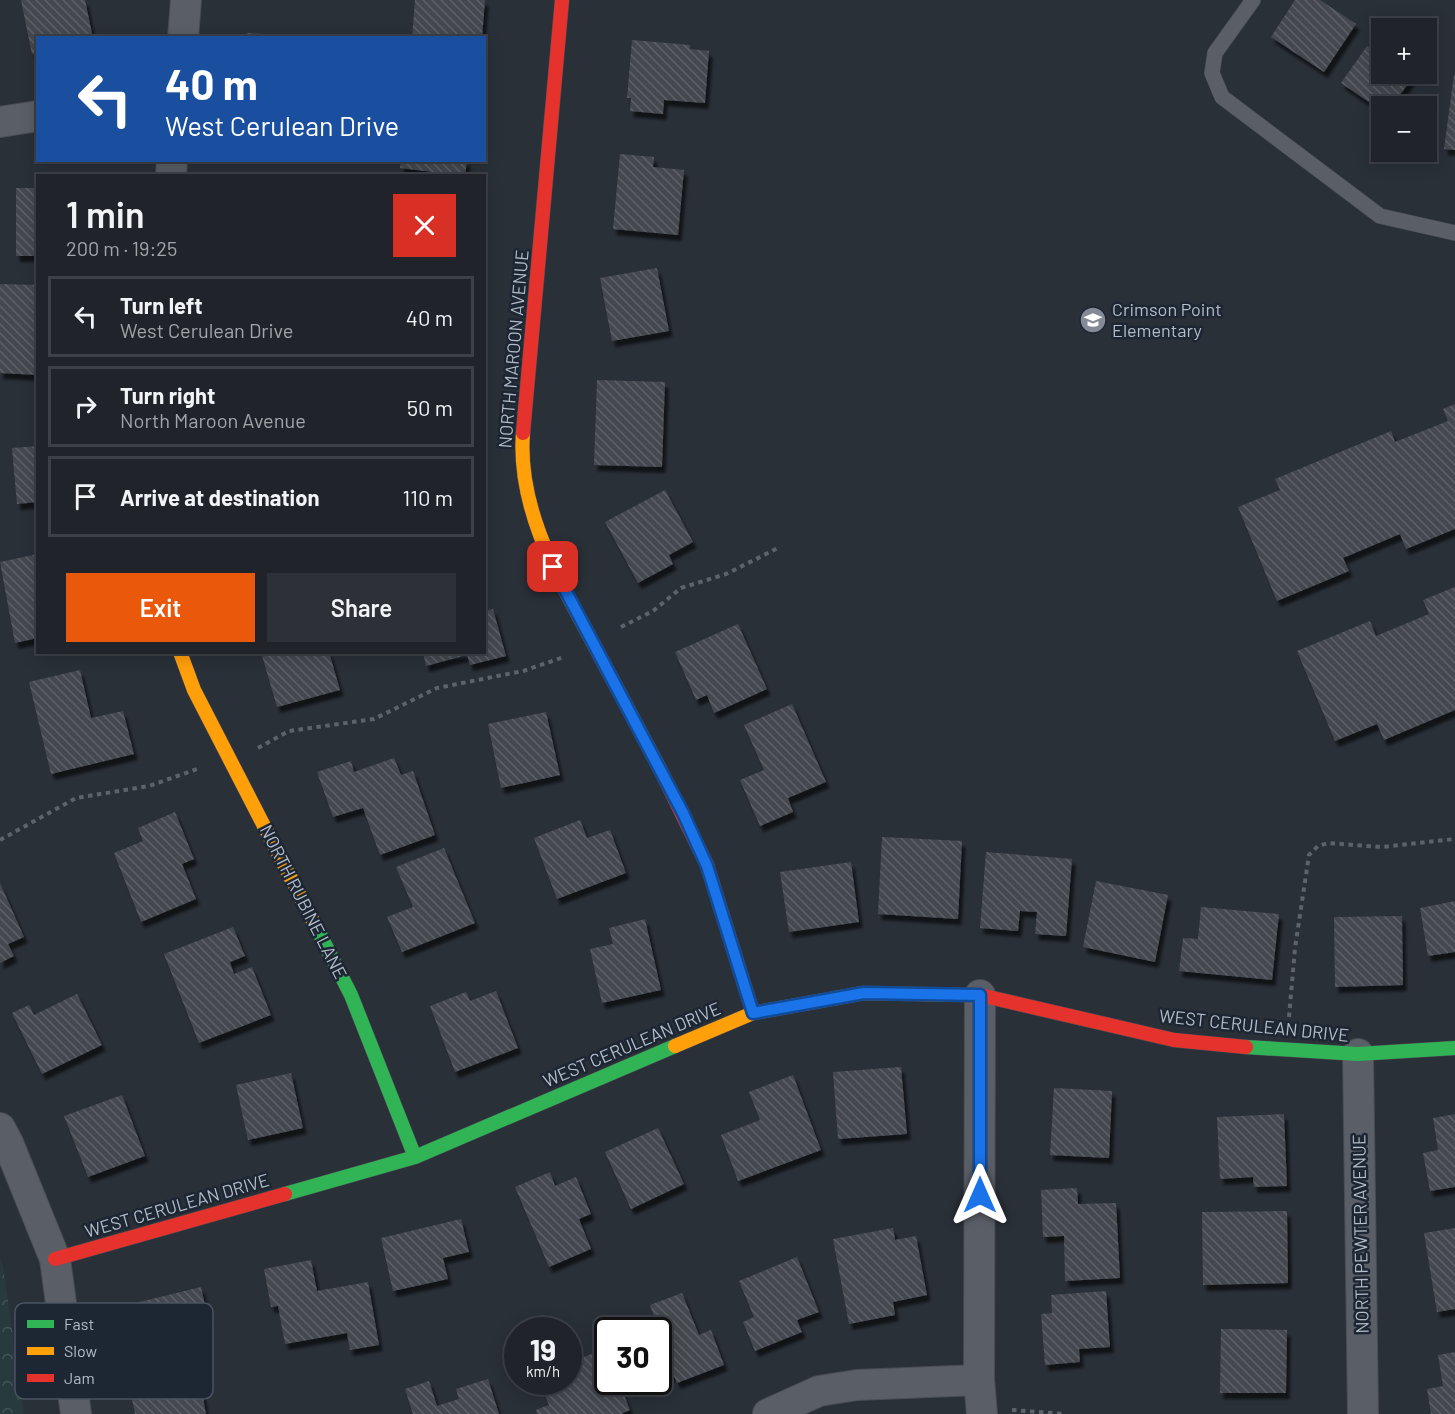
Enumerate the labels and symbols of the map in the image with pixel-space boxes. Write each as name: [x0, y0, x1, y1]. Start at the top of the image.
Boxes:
street label: NORTH MAROON AVENUE: [493, 249, 533, 449]
place label: Crimson Point Elementary: [1112, 298, 1222, 341]
school or university icon: Crimson Point Elementary: [1078, 305, 1108, 335]
pin: [527, 541, 578, 592]
street label: NORTH RUBINE LANE: [256, 821, 352, 982]
street label: WEST CERULEAN DRIVE: [540, 997, 724, 1091]
street label: WEST CERULEAN DRIVE: [1158, 1004, 1350, 1046]
street label: NORTH PEWTER AVENUE: [1347, 1134, 1373, 1334]
position arrow: [948, 1163, 1012, 1227]
street label: WEST CERULEAN DRIVE: [82, 1168, 271, 1242]
legend: [15, 1303, 213, 1399]
text: Fast: [64, 1314, 94, 1333]
speed limit sign: 30: [594, 1317, 672, 1395]
text: Slow: [64, 1341, 97, 1360]
text: Jam: [64, 1368, 95, 1387]

